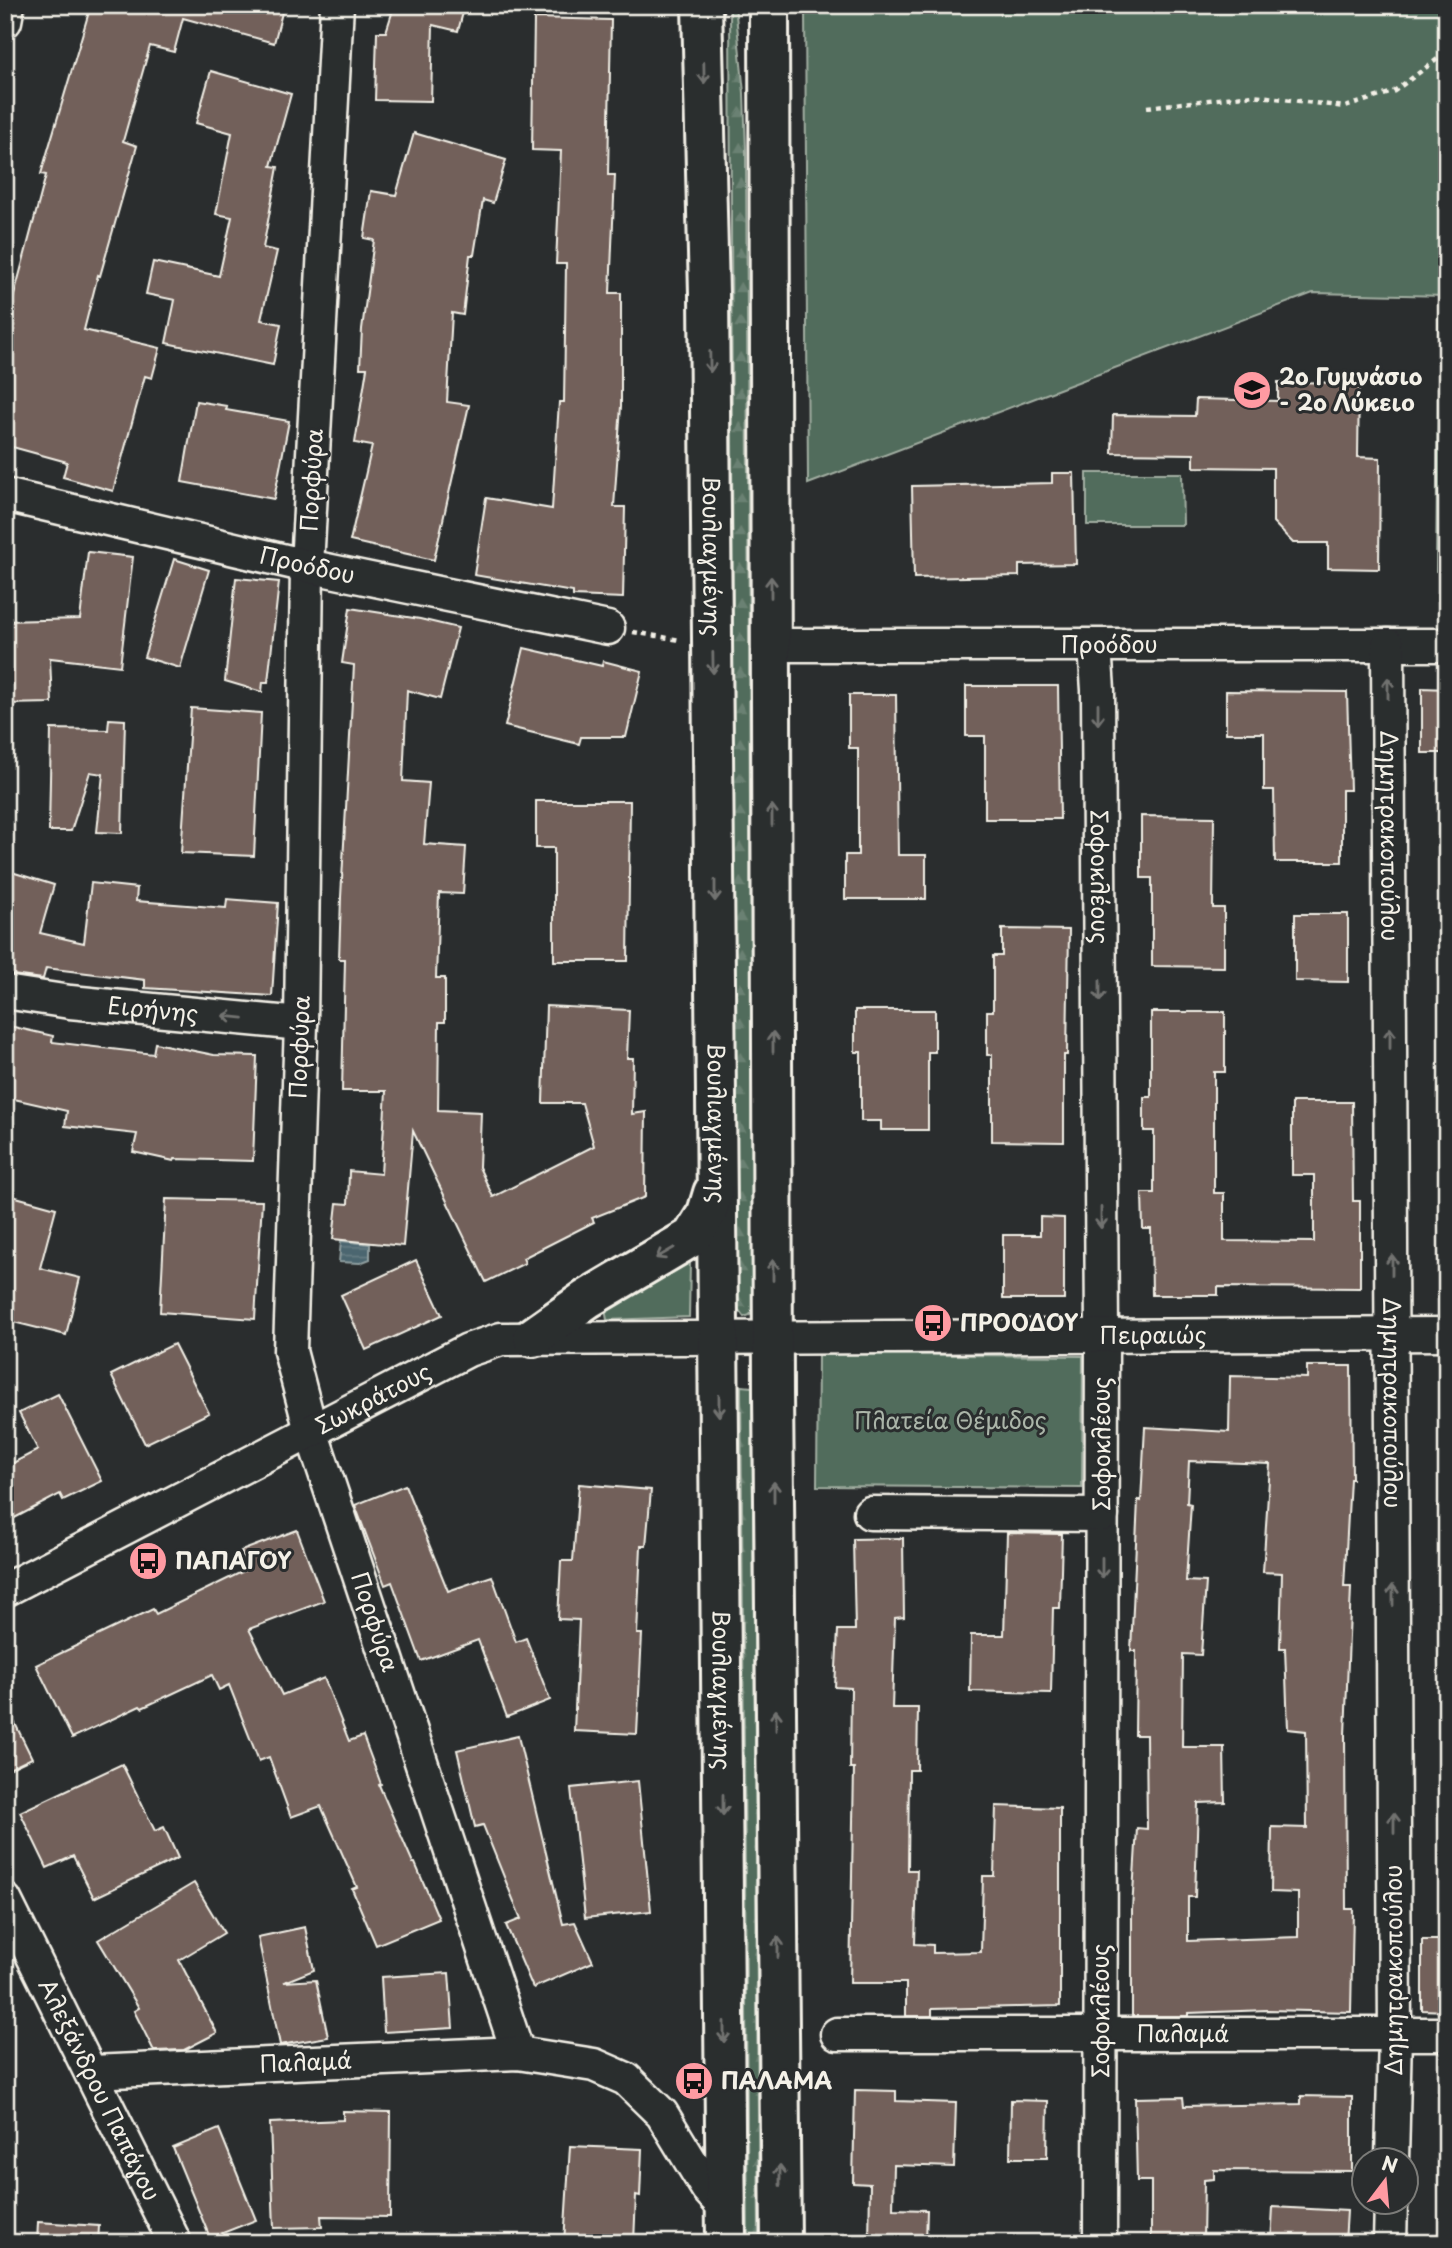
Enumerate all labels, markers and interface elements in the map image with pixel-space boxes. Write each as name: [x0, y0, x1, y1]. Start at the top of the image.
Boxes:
one-way arrow: [697, 62, 711, 85]
one-way arrow: [703, 350, 717, 373]
place label: 2ο Γυμνάσιο - 2ο Λύκειο: [1279, 358, 1423, 419]
school or university icon: 2ο Γυμνάσιο - 2ο Λύκειο: [1231, 369, 1273, 411]
street label: Πορφύρα: [290, 427, 331, 532]
street label: Βουλιαγμένης: [695, 475, 731, 636]
street label: Προόδου: [256, 536, 358, 591]
one-way arrow: [764, 576, 778, 599]
street label: Προόδου: [1060, 626, 1158, 661]
one-way arrow: [706, 651, 720, 674]
one-way arrow: [1381, 677, 1395, 700]
one-way arrow: [1091, 703, 1105, 726]
street label: Δημητρακοπούλου: [1372, 730, 1408, 942]
one-way arrow: [765, 804, 779, 827]
street label: Σοφοκλέους: [1083, 810, 1119, 944]
one-way arrow: [708, 879, 722, 902]
one-way arrow: [1093, 979, 1107, 1002]
street label: Ειρήνης: [106, 987, 200, 1030]
street label: Πορφύρα: [279, 995, 318, 1099]
one-way arrow: [222, 1011, 245, 1024]
one-way arrow: [1383, 1027, 1397, 1050]
one-way arrow: [766, 1031, 780, 1054]
street label: Βουλιαγμένης: [700, 1042, 736, 1203]
one-way arrow: [1094, 1207, 1108, 1230]
one-way arrow: [656, 1246, 676, 1260]
one-way arrow: [1385, 1254, 1399, 1277]
one-way arrow: [767, 1259, 780, 1282]
street label: Δημητρακοπούλου: [1375, 1297, 1411, 1509]
bus stop icon: ΠΡΟΟΔΟΥ: [912, 1302, 954, 1344]
place label: ΠΡΟΟΔΟΥ: [960, 1304, 1079, 1339]
street label: Πειραιώς: [1099, 1316, 1207, 1352]
street label: Σωκράτους: [309, 1353, 437, 1442]
street label: Σοφοκλέους: [1083, 1377, 1118, 1511]
one-way arrow: [712, 1394, 726, 1417]
park label: Πλατεία Θέμιδος: [853, 1402, 1047, 1437]
one-way arrow: [767, 1481, 781, 1504]
bus stop icon: ΠΑΠΑΓΟΥ: [127, 1540, 169, 1582]
place label: ΠΑΠΑΓΟΥ: [175, 1542, 292, 1577]
one-way arrow: [1095, 1557, 1109, 1580]
street label: Πορφύρα: [343, 1567, 409, 1676]
one-way arrow: [1386, 1584, 1400, 1607]
street label: Βουλιαγμένης: [704, 1609, 741, 1770]
one-way arrow: [769, 1708, 783, 1731]
one-way arrow: [716, 1793, 729, 1816]
one-way arrow: [1387, 1812, 1401, 1835]
street label: Δημητρακοπούλου: [1375, 1865, 1410, 2075]
one-way arrow: [771, 1936, 785, 1959]
street label: Σοφοκλέους: [1082, 1944, 1117, 2078]
street label: Αλεξάνδρου Παπάγου: [31, 1972, 170, 2206]
street label: Παλαμά: [1137, 2015, 1229, 2050]
one-way arrow: [717, 2021, 731, 2044]
street label: Παλαμά: [259, 2041, 353, 2081]
bus stop icon: ΠΑΛΑΜΑ: [673, 2060, 715, 2102]
place label: ΠΑΛΑΜΑ: [721, 2062, 832, 2097]
north arrow: [1350, 2146, 1420, 2216]
text: N: [1379, 2148, 1401, 2179]
one-way arrow: [773, 2163, 787, 2186]

